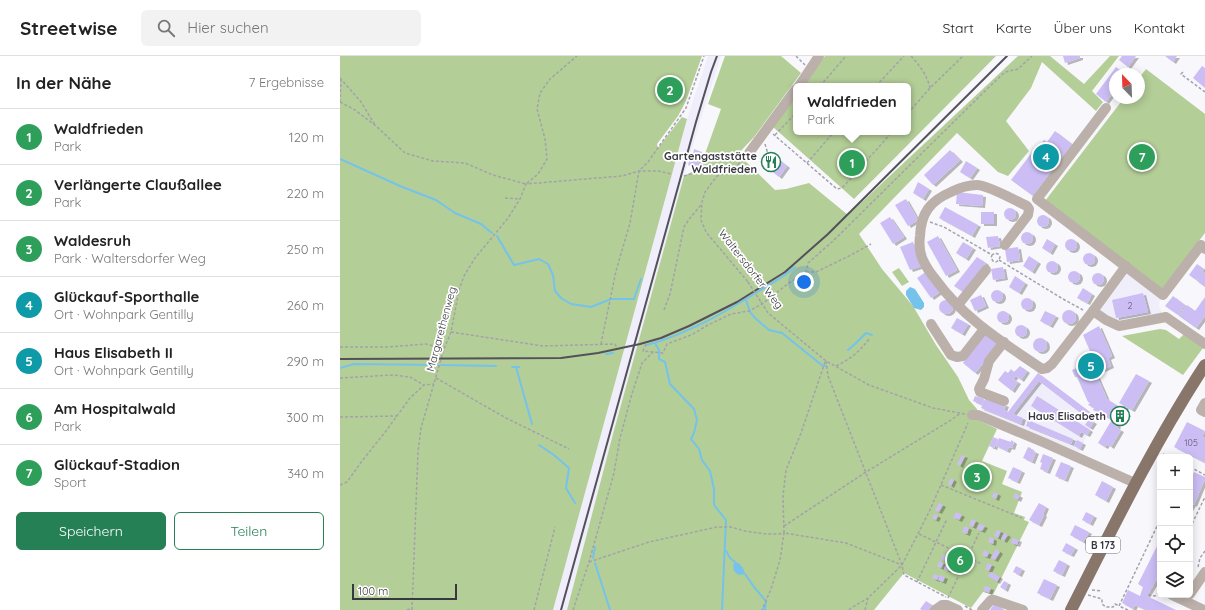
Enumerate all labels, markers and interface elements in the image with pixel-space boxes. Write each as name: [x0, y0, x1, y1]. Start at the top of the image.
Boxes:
search box: [141, 10, 421, 46]
text: Streetwise: [20, 16, 117, 40]
icon: search: [155, 17, 177, 39]
text: Hier suchen: [187, 18, 269, 37]
text: Start: [942, 19, 974, 37]
text: Karte: [996, 19, 1032, 37]
text: Über uns: [1054, 19, 1112, 37]
text: Kontakt: [1134, 19, 1185, 37]
north arrow: [1109, 68, 1145, 104]
text: In der Nähe: [16, 72, 112, 93]
text: 7 Ergebnisse: [249, 74, 324, 90]
pin: 2: [657, 75, 683, 105]
popup: [793, 83, 911, 135]
text: Waldfrieden: [807, 92, 897, 111]
text: Park: [807, 111, 835, 127]
text: Waldfrieden: [54, 119, 143, 138]
text: 1: [26, 129, 32, 145]
text: 120 m: [289, 129, 324, 145]
text: Park: [54, 138, 82, 154]
pin: 4: [1033, 142, 1059, 172]
pin: 7: [1129, 142, 1155, 172]
pin: 1: [839, 148, 865, 178]
place label: Gartengaststätte Waldfrieden: [664, 149, 758, 176]
restaurant icon: Gartengaststätte Waldfrieden: [760, 151, 782, 173]
text: Verlängerte Claußallee: [54, 175, 222, 194]
text: 2: [25, 185, 33, 201]
text: 220 m: [286, 185, 324, 201]
text: Park: [54, 194, 82, 210]
street label: Waltersdorfer Weg: [716, 226, 786, 312]
text: Waldesruh: [54, 231, 131, 250]
text: 3: [26, 241, 32, 257]
text: 250 m: [287, 241, 324, 257]
text: Park · Waltersdorfer Weg: [54, 250, 206, 266]
your location: [794, 272, 814, 292]
street label: Margarethenweg: [423, 285, 459, 373]
text: Glückauf-Sporthalle: [54, 287, 199, 306]
text: 4: [25, 297, 33, 313]
text: 260 m: [287, 297, 324, 313]
house number: 2: [1128, 300, 1133, 311]
text: Ort · Wohnpark Gentilly: [54, 306, 194, 322]
text: Haus Elisabeth II: [54, 343, 173, 362]
pin: 5: [1078, 351, 1104, 381]
text: 5: [25, 353, 33, 369]
text: 290 m: [286, 353, 324, 369]
text: Ort · Wohnpark Gentilly: [54, 362, 194, 378]
text: Am Hospitalwald: [54, 399, 176, 418]
building icon: Haus Elisabeth: [1109, 405, 1131, 427]
text: 6: [25, 409, 33, 425]
text: 300 m: [286, 409, 324, 425]
place label: Haus Elisabeth: [1028, 409, 1106, 423]
text: Park: [54, 418, 82, 434]
house number: 105: [1184, 437, 1198, 448]
map controls: [1157, 454, 1193, 598]
button: +: [1157, 454, 1193, 490]
text: Glückauf-Stadion: [54, 455, 180, 474]
pin: 3: [964, 462, 990, 492]
text: 7: [25, 465, 33, 481]
text: 340 m: [287, 465, 324, 481]
text: Sport: [54, 474, 86, 490]
button: −: [1157, 490, 1193, 526]
button: Speichern: [16, 512, 166, 550]
button: Teilen: [174, 512, 324, 550]
button: locate: [1157, 526, 1193, 562]
road number: B 173: [1086, 537, 1120, 553]
pin: 6: [947, 545, 973, 575]
button: layers: [1157, 562, 1193, 598]
scale bar: [352, 582, 457, 601]
text: 100 m: [358, 584, 388, 598]

